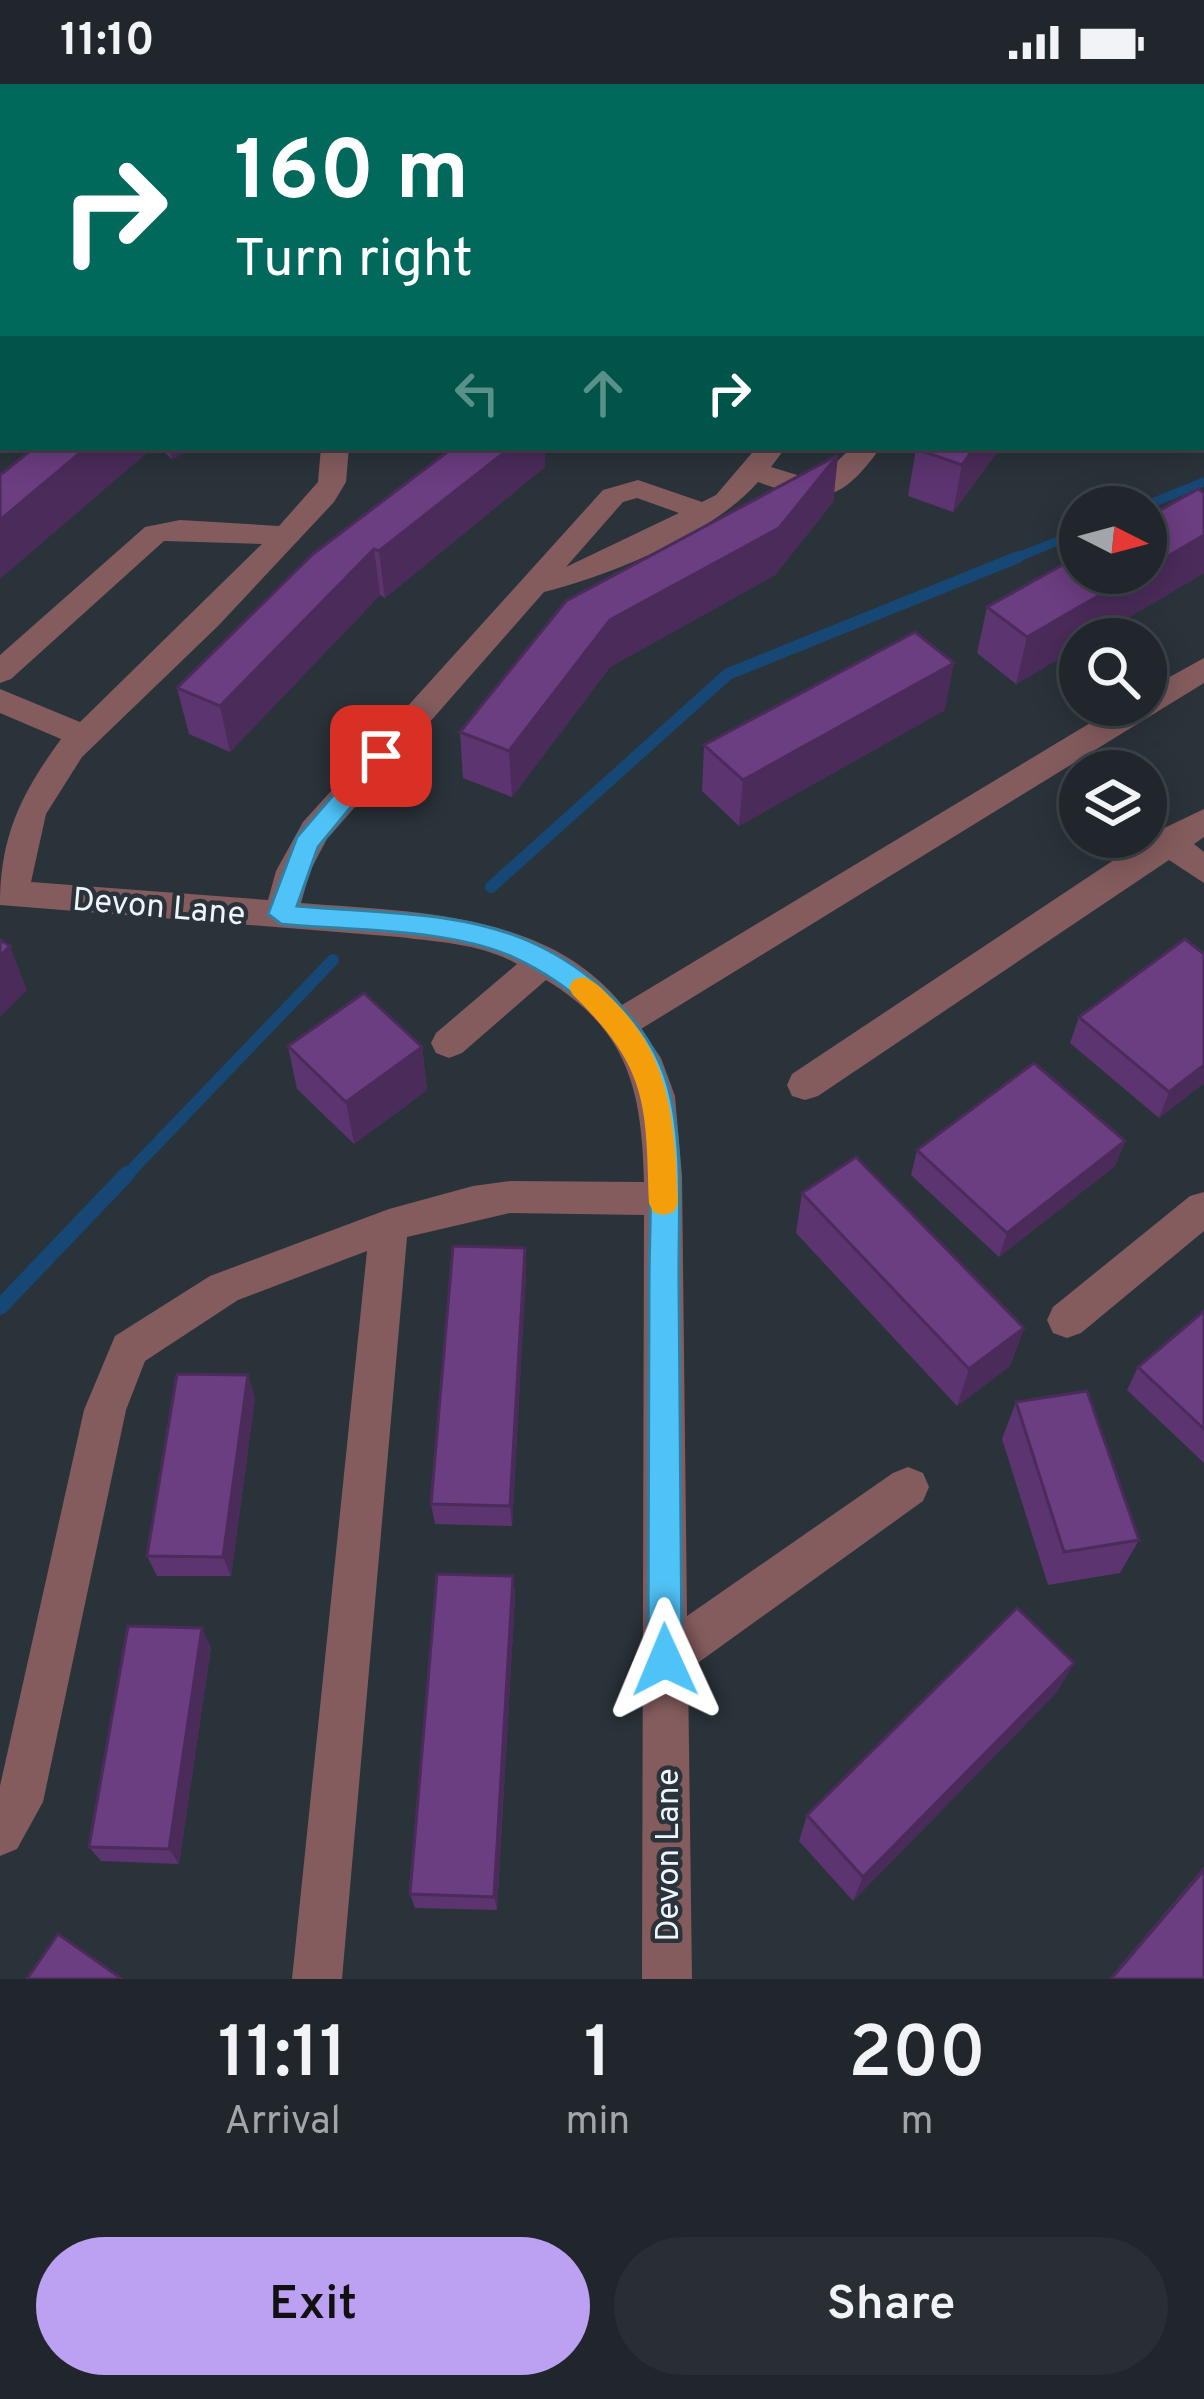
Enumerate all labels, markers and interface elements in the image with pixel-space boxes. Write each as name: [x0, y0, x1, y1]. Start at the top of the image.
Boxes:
text: 11:10: [60, 14, 155, 71]
text: 160 m: [234, 123, 469, 229]
icon: right: [36, 132, 192, 288]
text: Turn right: [234, 227, 473, 296]
icon: left: [444, 360, 510, 426]
icon: ahead: [570, 360, 636, 426]
icon: right: [696, 360, 762, 426]
north arrow: [1059, 486, 1167, 594]
map controls: [1059, 486, 1167, 858]
button: search: [1059, 618, 1167, 726]
pin: [330, 705, 432, 807]
icon: arrive: [348, 723, 414, 789]
button: layers: [1059, 750, 1167, 858]
street label: Devon Lane: [70, 880, 247, 937]
position arrow: [602, 1597, 728, 1723]
street label: Devon Lane: [649, 1768, 691, 1942]
text: 11:11: [218, 2011, 348, 2103]
text: 1: [584, 2011, 612, 2103]
text: 200: [848, 2011, 986, 2103]
text: Arrival: [225, 2099, 341, 2148]
text: min: [565, 2099, 630, 2148]
text: m: [901, 2099, 934, 2148]
button: Exit: [36, 2237, 590, 2375]
button: Share: [614, 2237, 1168, 2375]

